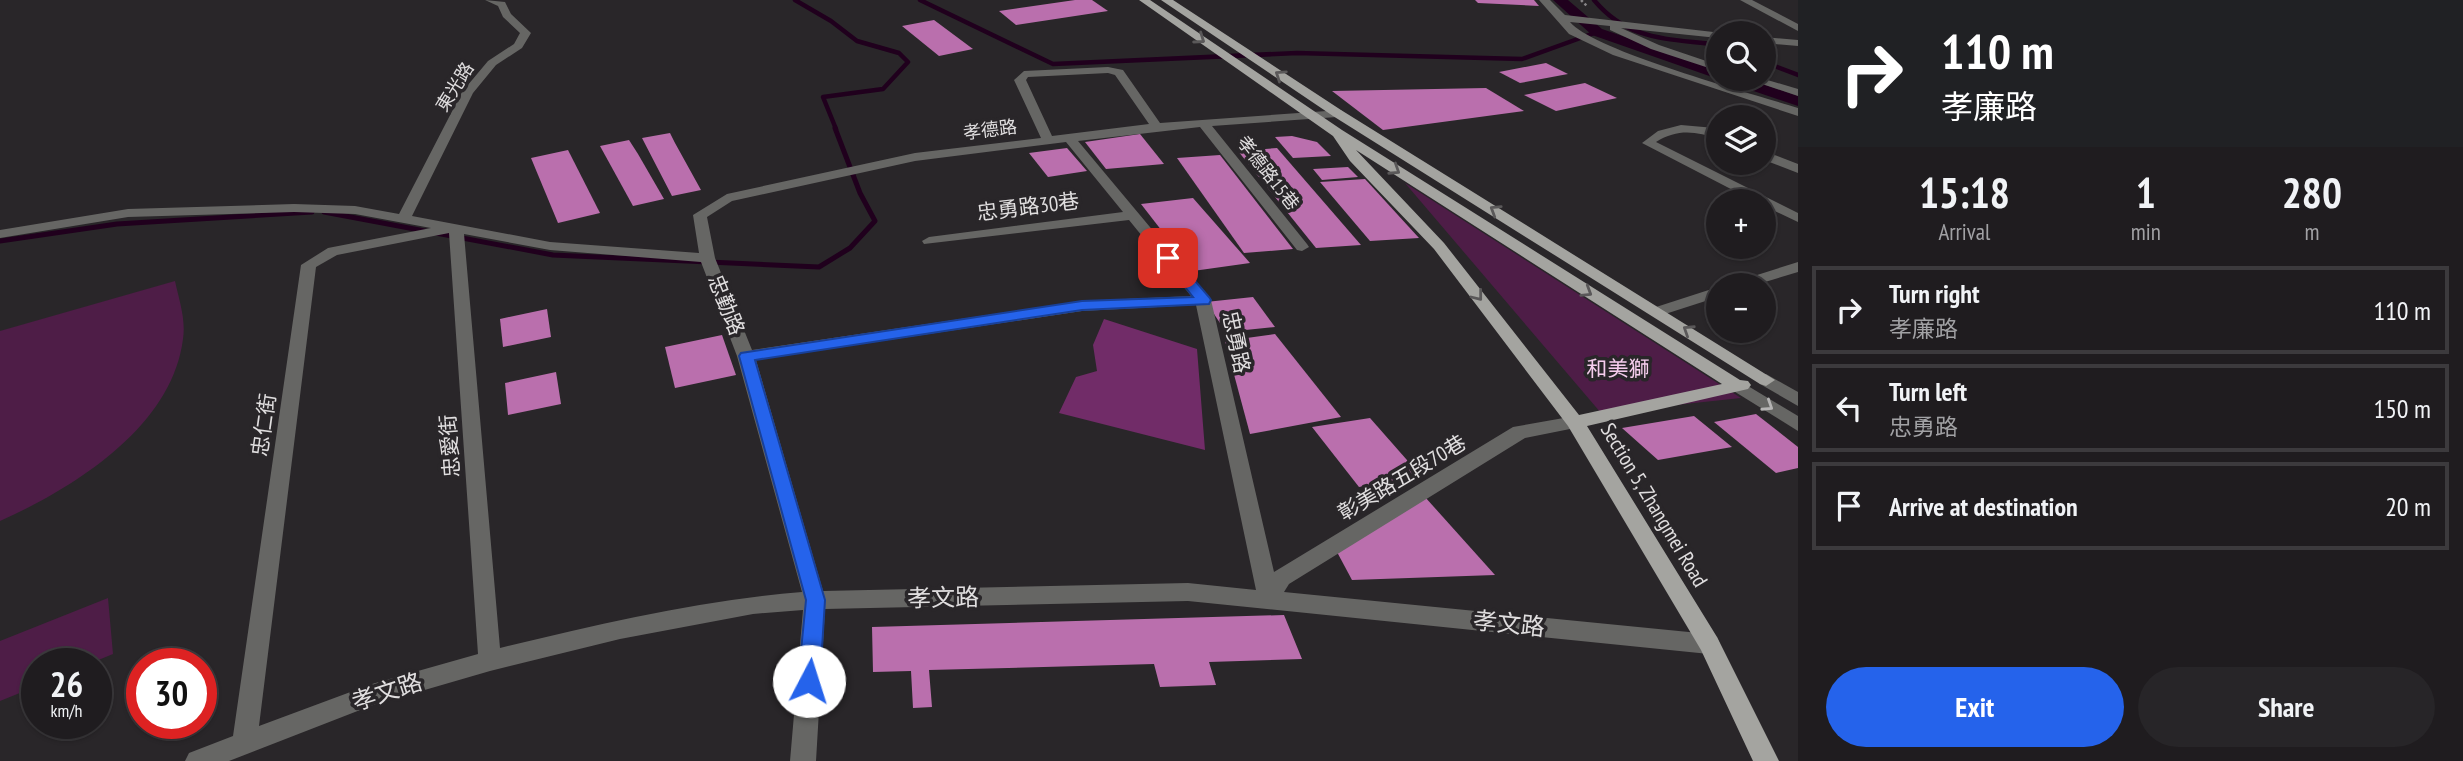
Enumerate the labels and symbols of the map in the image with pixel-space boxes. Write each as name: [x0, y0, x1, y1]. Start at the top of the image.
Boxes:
one-way arrow: [1192, 31, 1205, 43]
street label: 東光路: [431, 58, 479, 116]
one-way arrow: [1275, 71, 1288, 84]
street label: 孝德路: [962, 115, 1018, 144]
street label: 孝德路15巷: [1232, 131, 1305, 215]
one-way arrow: [1387, 162, 1400, 175]
street label: 忠勇路30巷: [975, 187, 1081, 226]
one-way arrow: [1489, 206, 1502, 219]
pin: [1138, 228, 1198, 288]
street label: 忠勤路: [702, 271, 751, 339]
one-way arrow: [1580, 283, 1593, 296]
one-way arrow: [1470, 288, 1482, 301]
street label: 忠勇路: [1217, 308, 1256, 376]
one-way arrow: [1683, 326, 1696, 339]
park label: 和美獅: [1587, 355, 1650, 382]
street label: 忠仁街: [246, 392, 281, 458]
one-way arrow: [1760, 397, 1773, 410]
street label: 忠愛街: [434, 414, 465, 478]
street label: Section 5, Zhangmei Road: [1595, 418, 1714, 592]
street label: 彰美路五段70巷: [1333, 429, 1471, 526]
street label: 孝文路: [907, 581, 979, 614]
street label: 孝文路: [1472, 604, 1546, 643]
position arrow: [772, 644, 846, 718]
speed limit sign: 30: [126, 648, 217, 739]
street label: 孝文路: [348, 666, 426, 717]

